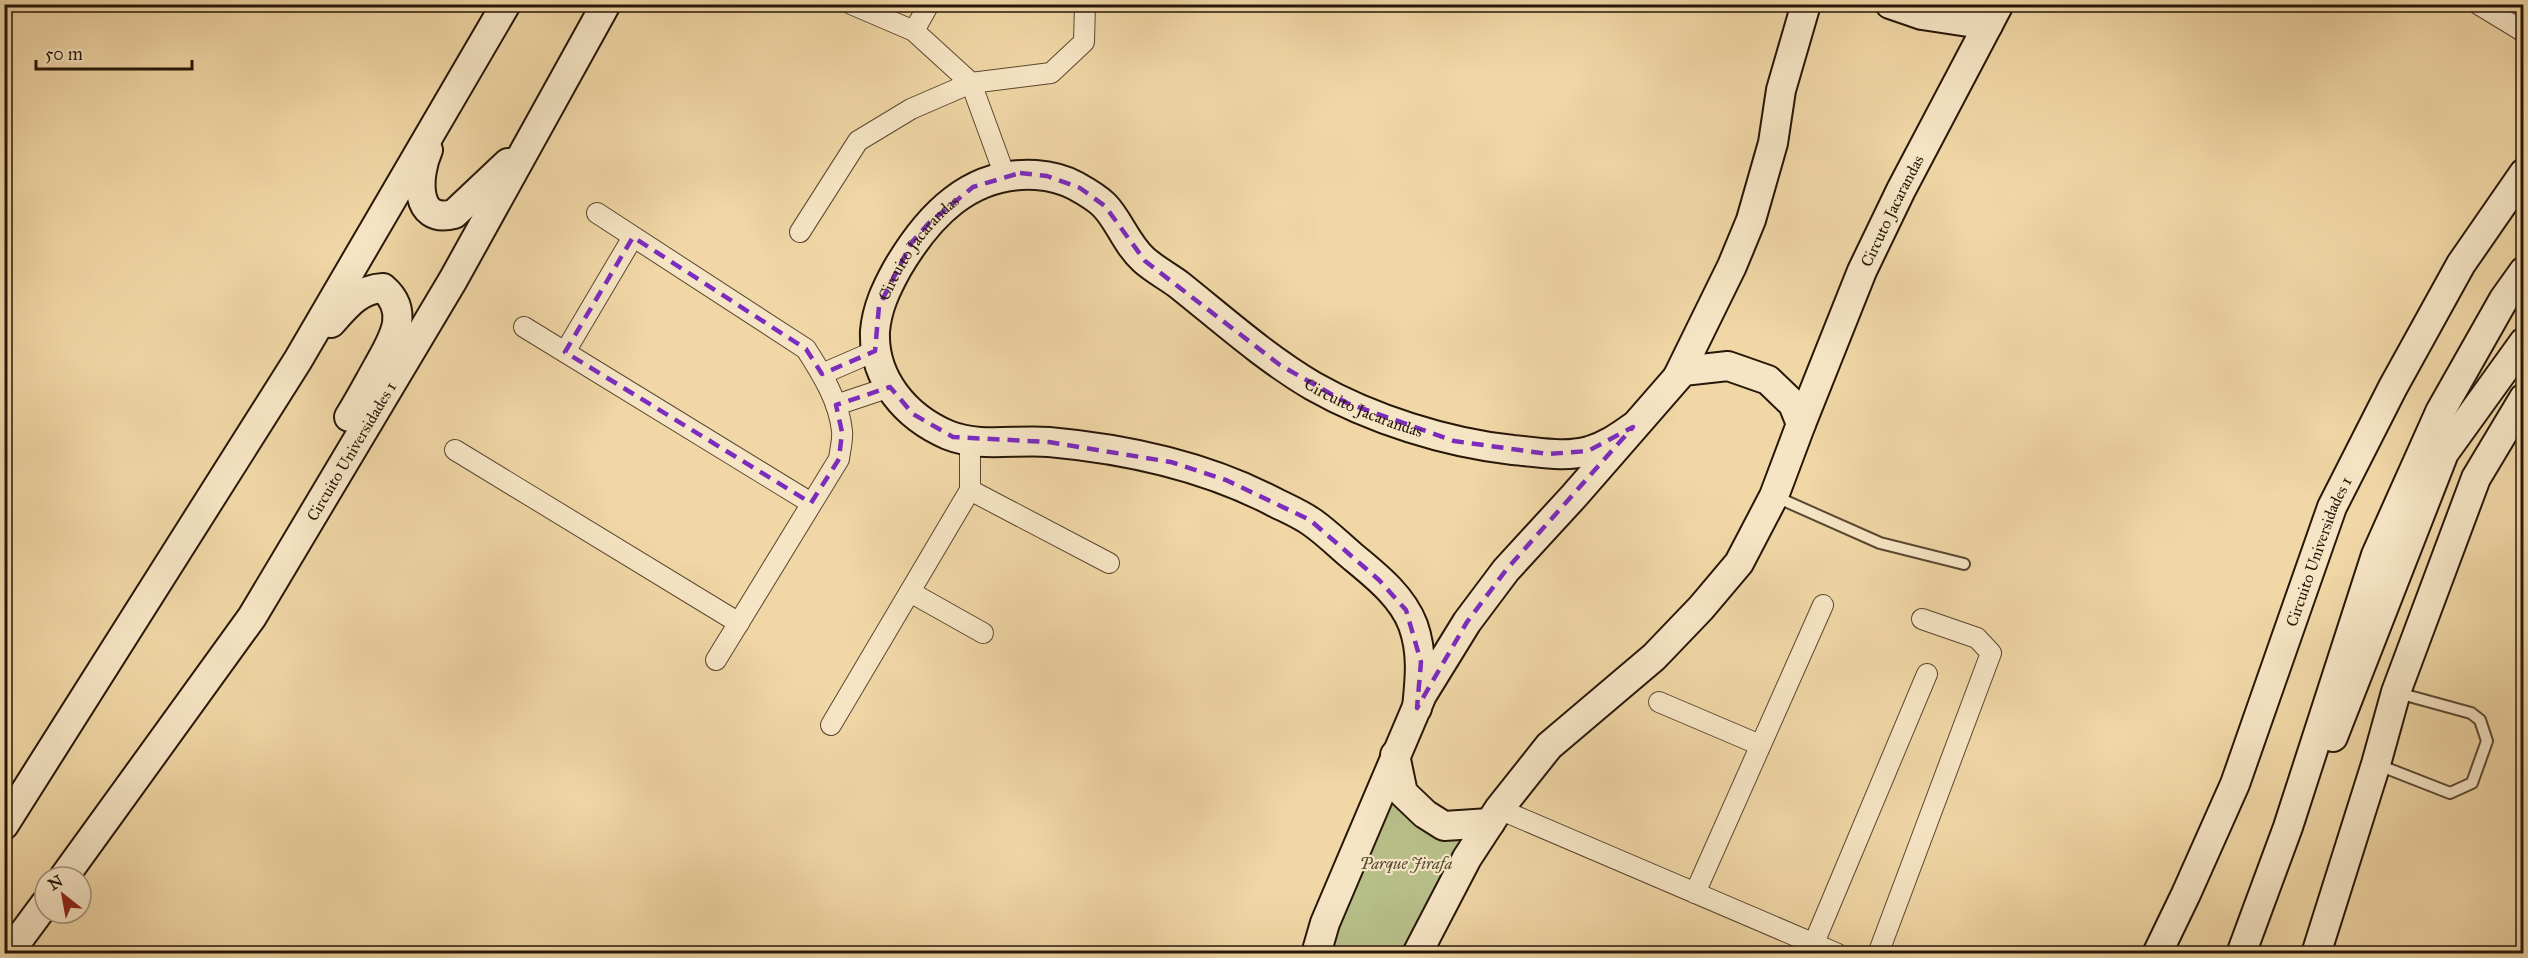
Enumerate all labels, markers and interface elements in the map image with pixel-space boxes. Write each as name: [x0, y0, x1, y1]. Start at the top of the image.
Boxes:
scale bar: [36, 33, 192, 71]
text: 50 m: [45, 43, 83, 65]
street label: Circuto Jacarandas: [1856, 151, 1927, 270]
street label: Circuito Jacarandas: [874, 191, 962, 303]
street label: Circuito Jacarandas: [1301, 374, 1425, 441]
street label: Circuito Universidades 1: [302, 378, 400, 524]
street label: Circuito Universidades 1: [2281, 473, 2355, 629]
park label: Parque Jirafa: [1360, 854, 1453, 873]
north arrow: [33, 865, 93, 925]
text: N: [45, 871, 67, 894]

